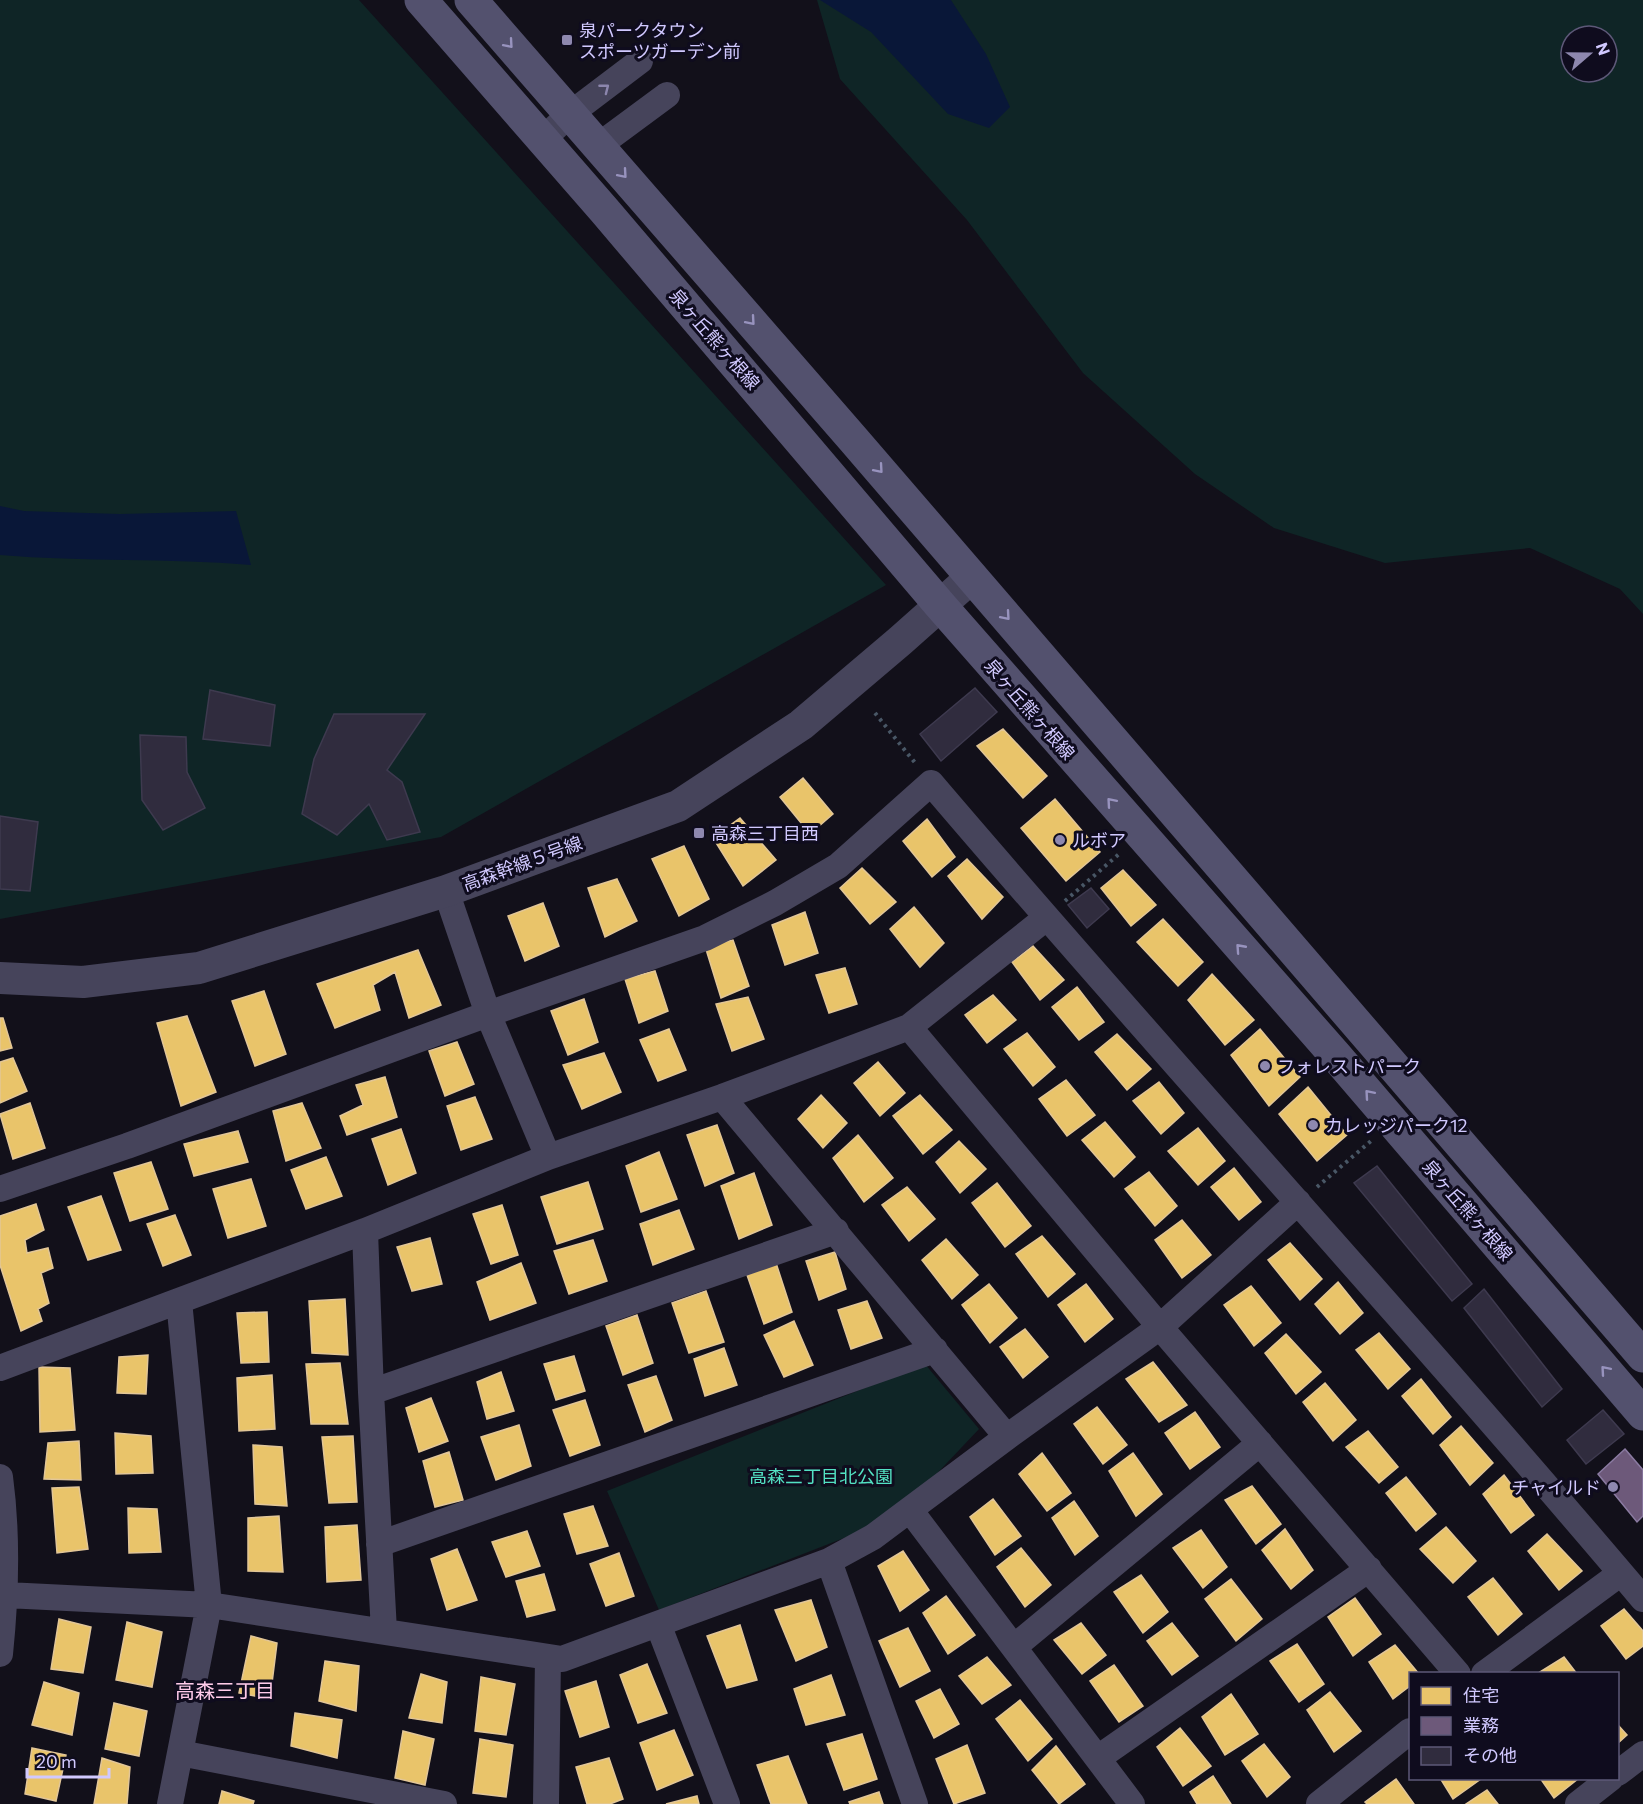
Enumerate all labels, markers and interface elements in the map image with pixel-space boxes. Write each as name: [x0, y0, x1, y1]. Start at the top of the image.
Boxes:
place label: 泉パークタウン スポーツガーデン前: [579, 19, 741, 62]
north arrow: [1559, 24, 1619, 84]
marker: 泉パークタウン スポーツガーデン前: [560, 33, 574, 47]
one-way arrow: [502, 37, 513, 48]
text: N: [1593, 40, 1615, 58]
one-way arrow: [599, 84, 610, 95]
one-way arrow: [616, 167, 627, 178]
street label: 泉ヶ丘熊ヶ根線: [665, 284, 765, 394]
one-way arrow: [744, 314, 755, 325]
one-way arrow: [872, 462, 883, 472]
one-way arrow: [999, 609, 1010, 620]
street label: 泉ヶ丘熊ヶ根線: [980, 654, 1080, 764]
one-way arrow: [1107, 798, 1118, 809]
place label: 高森三丁目西: [711, 822, 819, 844]
marker: 高森三丁目西: [692, 826, 706, 840]
place label: ルボア: [1072, 829, 1126, 851]
street label: 高森幹線５号線: [459, 831, 585, 895]
marker: ルボア: [1053, 833, 1067, 847]
one-way arrow: [1236, 944, 1247, 955]
place label: フォレストパーク: [1277, 1055, 1421, 1077]
marker: フォレストパーク: [1258, 1059, 1272, 1073]
one-way arrow: [1365, 1090, 1376, 1101]
place label: カレッジパーク12: [1325, 1114, 1468, 1136]
marker: カレッジパーク12: [1306, 1118, 1320, 1132]
street label: 泉ヶ丘熊ヶ根線: [1418, 1155, 1518, 1265]
one-way arrow: [1601, 1366, 1612, 1377]
park label: 高森三丁目北公園: [749, 1465, 893, 1487]
place label: チャイルド: [1511, 1476, 1601, 1498]
marker: チャイルド: [1606, 1480, 1620, 1494]
legend: [1409, 1672, 1619, 1780]
district label: 高森三丁目: [175, 1678, 275, 1702]
text: 住宅: [1463, 1684, 1499, 1706]
text: 業務: [1463, 1714, 1499, 1736]
scale bar: [27, 1741, 110, 1779]
text: その他: [1463, 1744, 1517, 1766]
text: 20 m: [36, 1750, 77, 1772]

